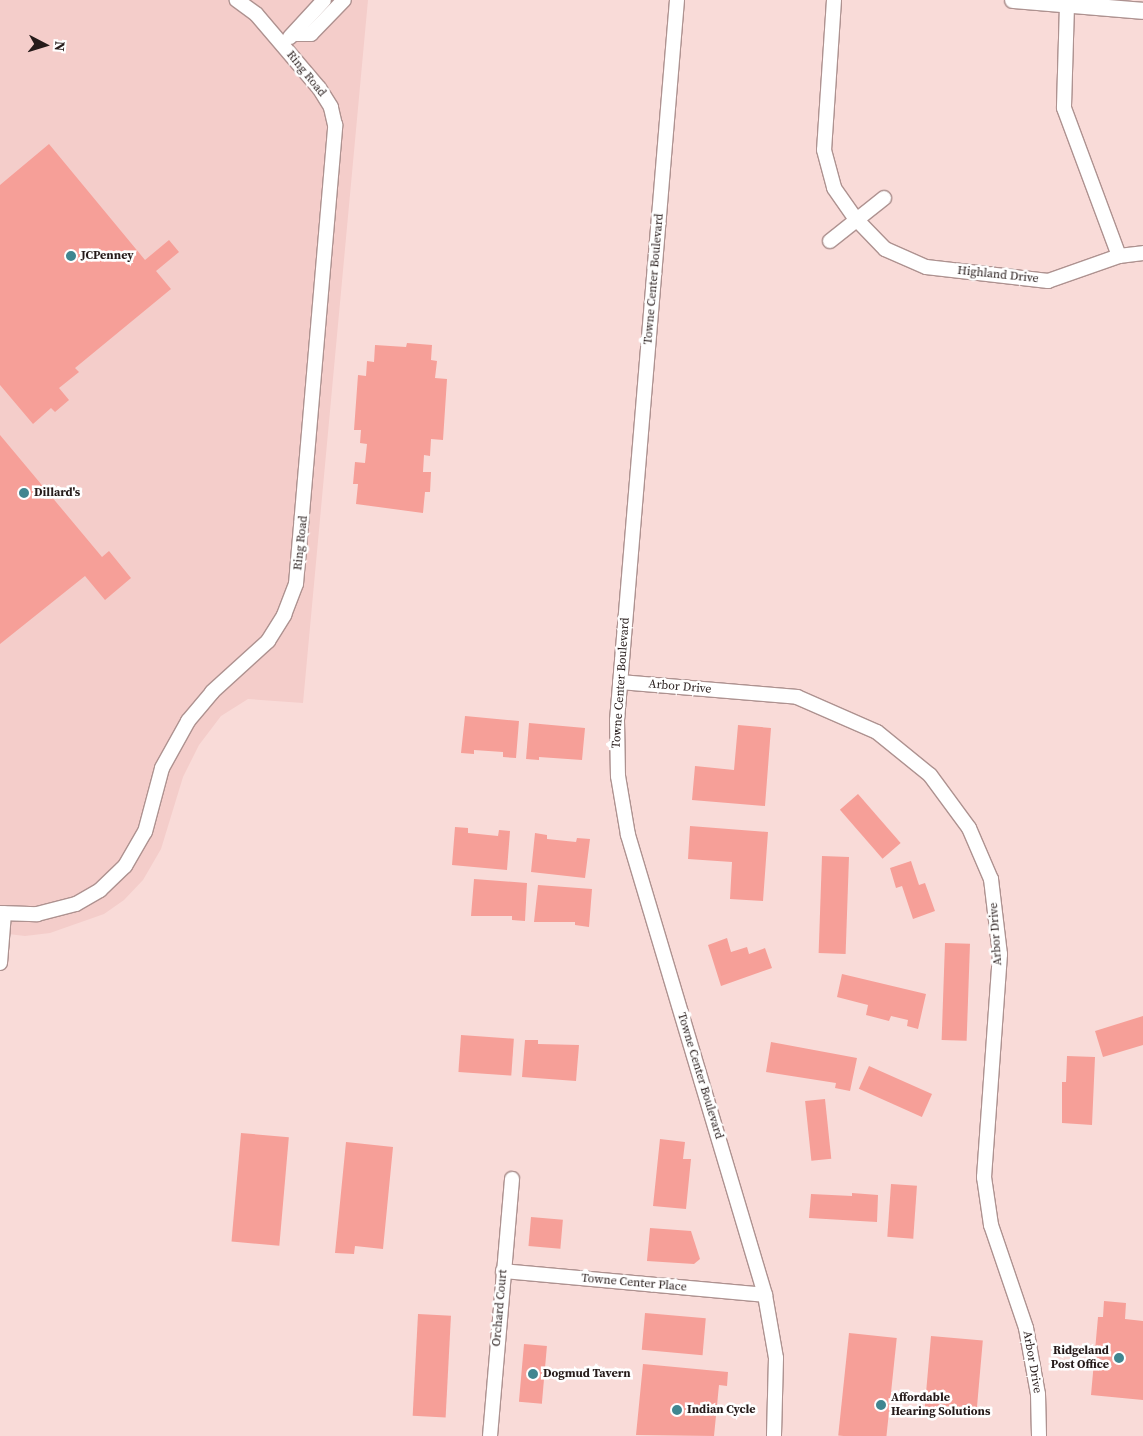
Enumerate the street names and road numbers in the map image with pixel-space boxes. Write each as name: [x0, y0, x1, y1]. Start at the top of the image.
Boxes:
street label: Ring Road: [283, 48, 329, 100]
street label: Towne Center Boulevard: [641, 213, 667, 345]
street label: Highland Drive: [957, 264, 1039, 286]
street label: Ring Road: [291, 515, 311, 571]
street label: Towne Center Boulevard: [609, 617, 633, 749]
street label: Arbor Drive: [648, 677, 712, 697]
street label: Arbor Drive: [987, 902, 1005, 966]
street label: Towne Center Boulevard: [674, 1011, 726, 1141]
street label: Orchard Court: [489, 1269, 511, 1347]
street label: Towne Center Place: [581, 1271, 687, 1295]
street label: Arbor Drive: [1019, 1330, 1045, 1394]

